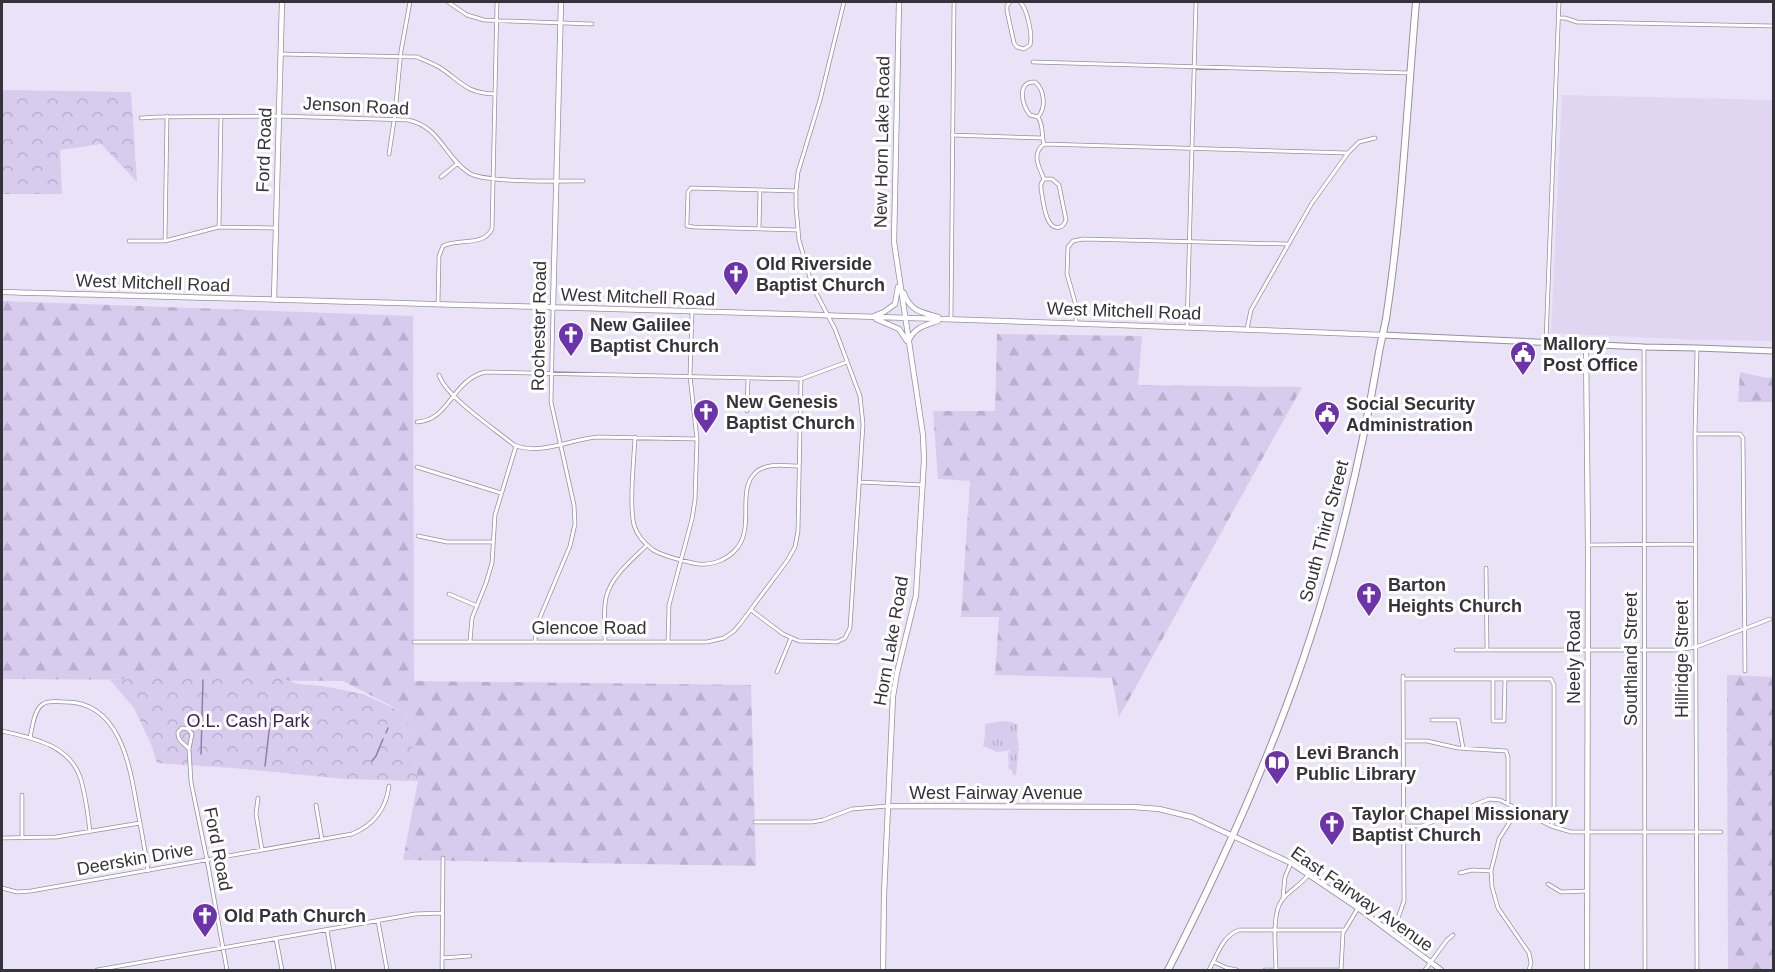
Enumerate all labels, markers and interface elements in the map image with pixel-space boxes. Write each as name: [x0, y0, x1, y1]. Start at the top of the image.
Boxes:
street label: New Horn Lake Road: [870, 56, 894, 228]
street label: Jenson Road: [303, 93, 409, 119]
street label: Ford Road: [253, 107, 275, 193]
place label: Old Riverside Baptist Church: [756, 254, 885, 295]
church icon: Old Riverside Baptist Church: [721, 259, 751, 297]
street label: Rochester Road: [528, 261, 550, 391]
street label: West Mitchell Road: [75, 270, 231, 296]
street label: West Mitchell Road: [560, 284, 716, 310]
street label: West Mitchell Road: [1046, 298, 1202, 324]
place label: New Galilee Baptist Church: [590, 315, 719, 356]
church icon: New Galilee Baptist Church: [556, 320, 586, 358]
place label: Mallory Post Office: [1543, 334, 1638, 375]
public building icon: Mallory Post Office: [1508, 339, 1538, 377]
place label: New Genesis Baptist Church: [726, 392, 855, 433]
place label: Social Security Administration: [1346, 394, 1475, 435]
church icon: New Genesis Baptist Church: [691, 397, 721, 435]
public building icon: Social Security Administration: [1312, 399, 1342, 437]
street label: South Third Street: [1295, 458, 1353, 604]
street label: Horn Lake Road: [870, 575, 912, 707]
place label: Barton Heights Church: [1388, 575, 1522, 616]
church icon: Barton Heights Church: [1354, 580, 1384, 618]
street label: Southland Street: [1621, 592, 1641, 726]
street label: Hillridge Street: [1672, 600, 1692, 718]
street label: Neely Road: [1564, 610, 1584, 704]
street label: Glencoe Road: [531, 618, 647, 638]
park label: O.L. Cash Park: [186, 711, 311, 731]
place label: Levi Branch Public Library: [1296, 743, 1416, 784]
library icon: Levi Branch Public Library: [1262, 748, 1292, 786]
street label: West Fairway Avenue: [909, 783, 1083, 803]
place label: Taylor Chapel Missionary Baptist Church: [1352, 804, 1569, 845]
street label: Ford Road: [200, 805, 236, 893]
church icon: Taylor Chapel Missionary Baptist Church: [1317, 809, 1347, 847]
street label: Deerskin Drive: [75, 839, 195, 879]
street label: East Fairway Avenue: [1287, 842, 1437, 956]
church icon: Old Path Church: [190, 901, 220, 939]
place label: Old Path Church: [224, 906, 366, 926]

